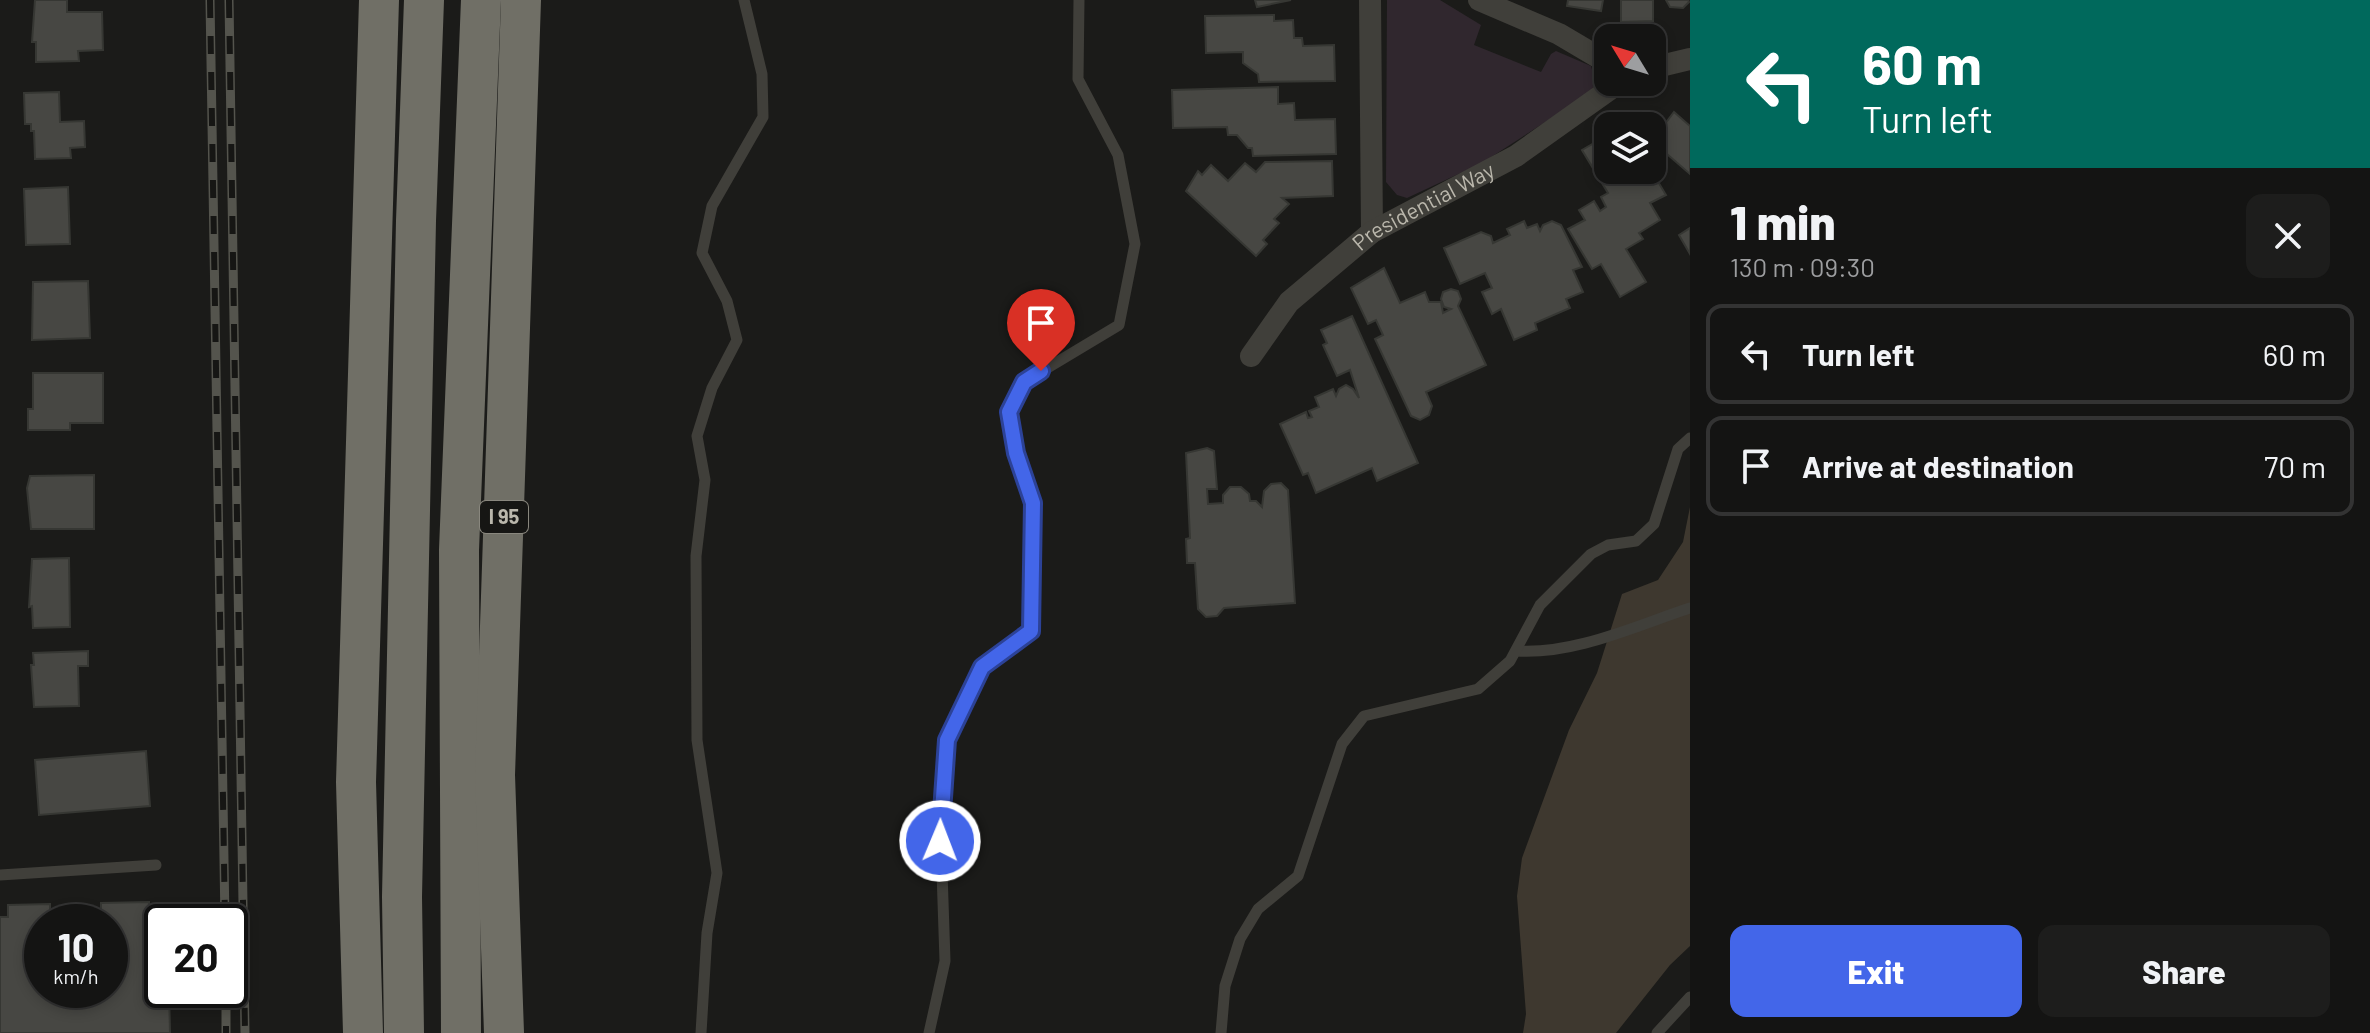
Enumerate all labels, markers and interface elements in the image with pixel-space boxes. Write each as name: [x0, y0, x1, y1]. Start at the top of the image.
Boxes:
north arrow: [1594, 24, 1666, 96]
map controls: [1594, 24, 1666, 184]
text: 60 m: [1862, 29, 1982, 96]
icon: left: [1730, 32, 1834, 136]
text: Turn left: [1862, 97, 1993, 140]
button: layers: [1594, 112, 1666, 184]
street label: Presidential Way: [1346, 156, 1498, 255]
text: 1 min: [1730, 192, 1836, 250]
button: close: [2246, 194, 2330, 278]
text: 130 m · 09:30: [1730, 251, 1875, 282]
pin: [1007, 289, 1075, 371]
icon: arrive: [1019, 301, 1063, 345]
icon: left: [1734, 332, 1778, 376]
text: Turn left: [1802, 336, 1915, 372]
text: 60 m: [2263, 336, 2326, 372]
icon: arrive: [1734, 444, 1778, 488]
text: Arrive at destination: [1802, 448, 2074, 484]
text: 70 m: [2264, 448, 2326, 484]
road number: I 95: [480, 501, 528, 533]
position arrow: [898, 799, 982, 883]
speed limit sign: 20: [144, 904, 248, 1008]
text: 10: [58, 922, 94, 970]
button: Exit: [1730, 925, 2022, 1017]
button: Share: [2038, 925, 2330, 1017]
text: km/h: [53, 964, 99, 988]

